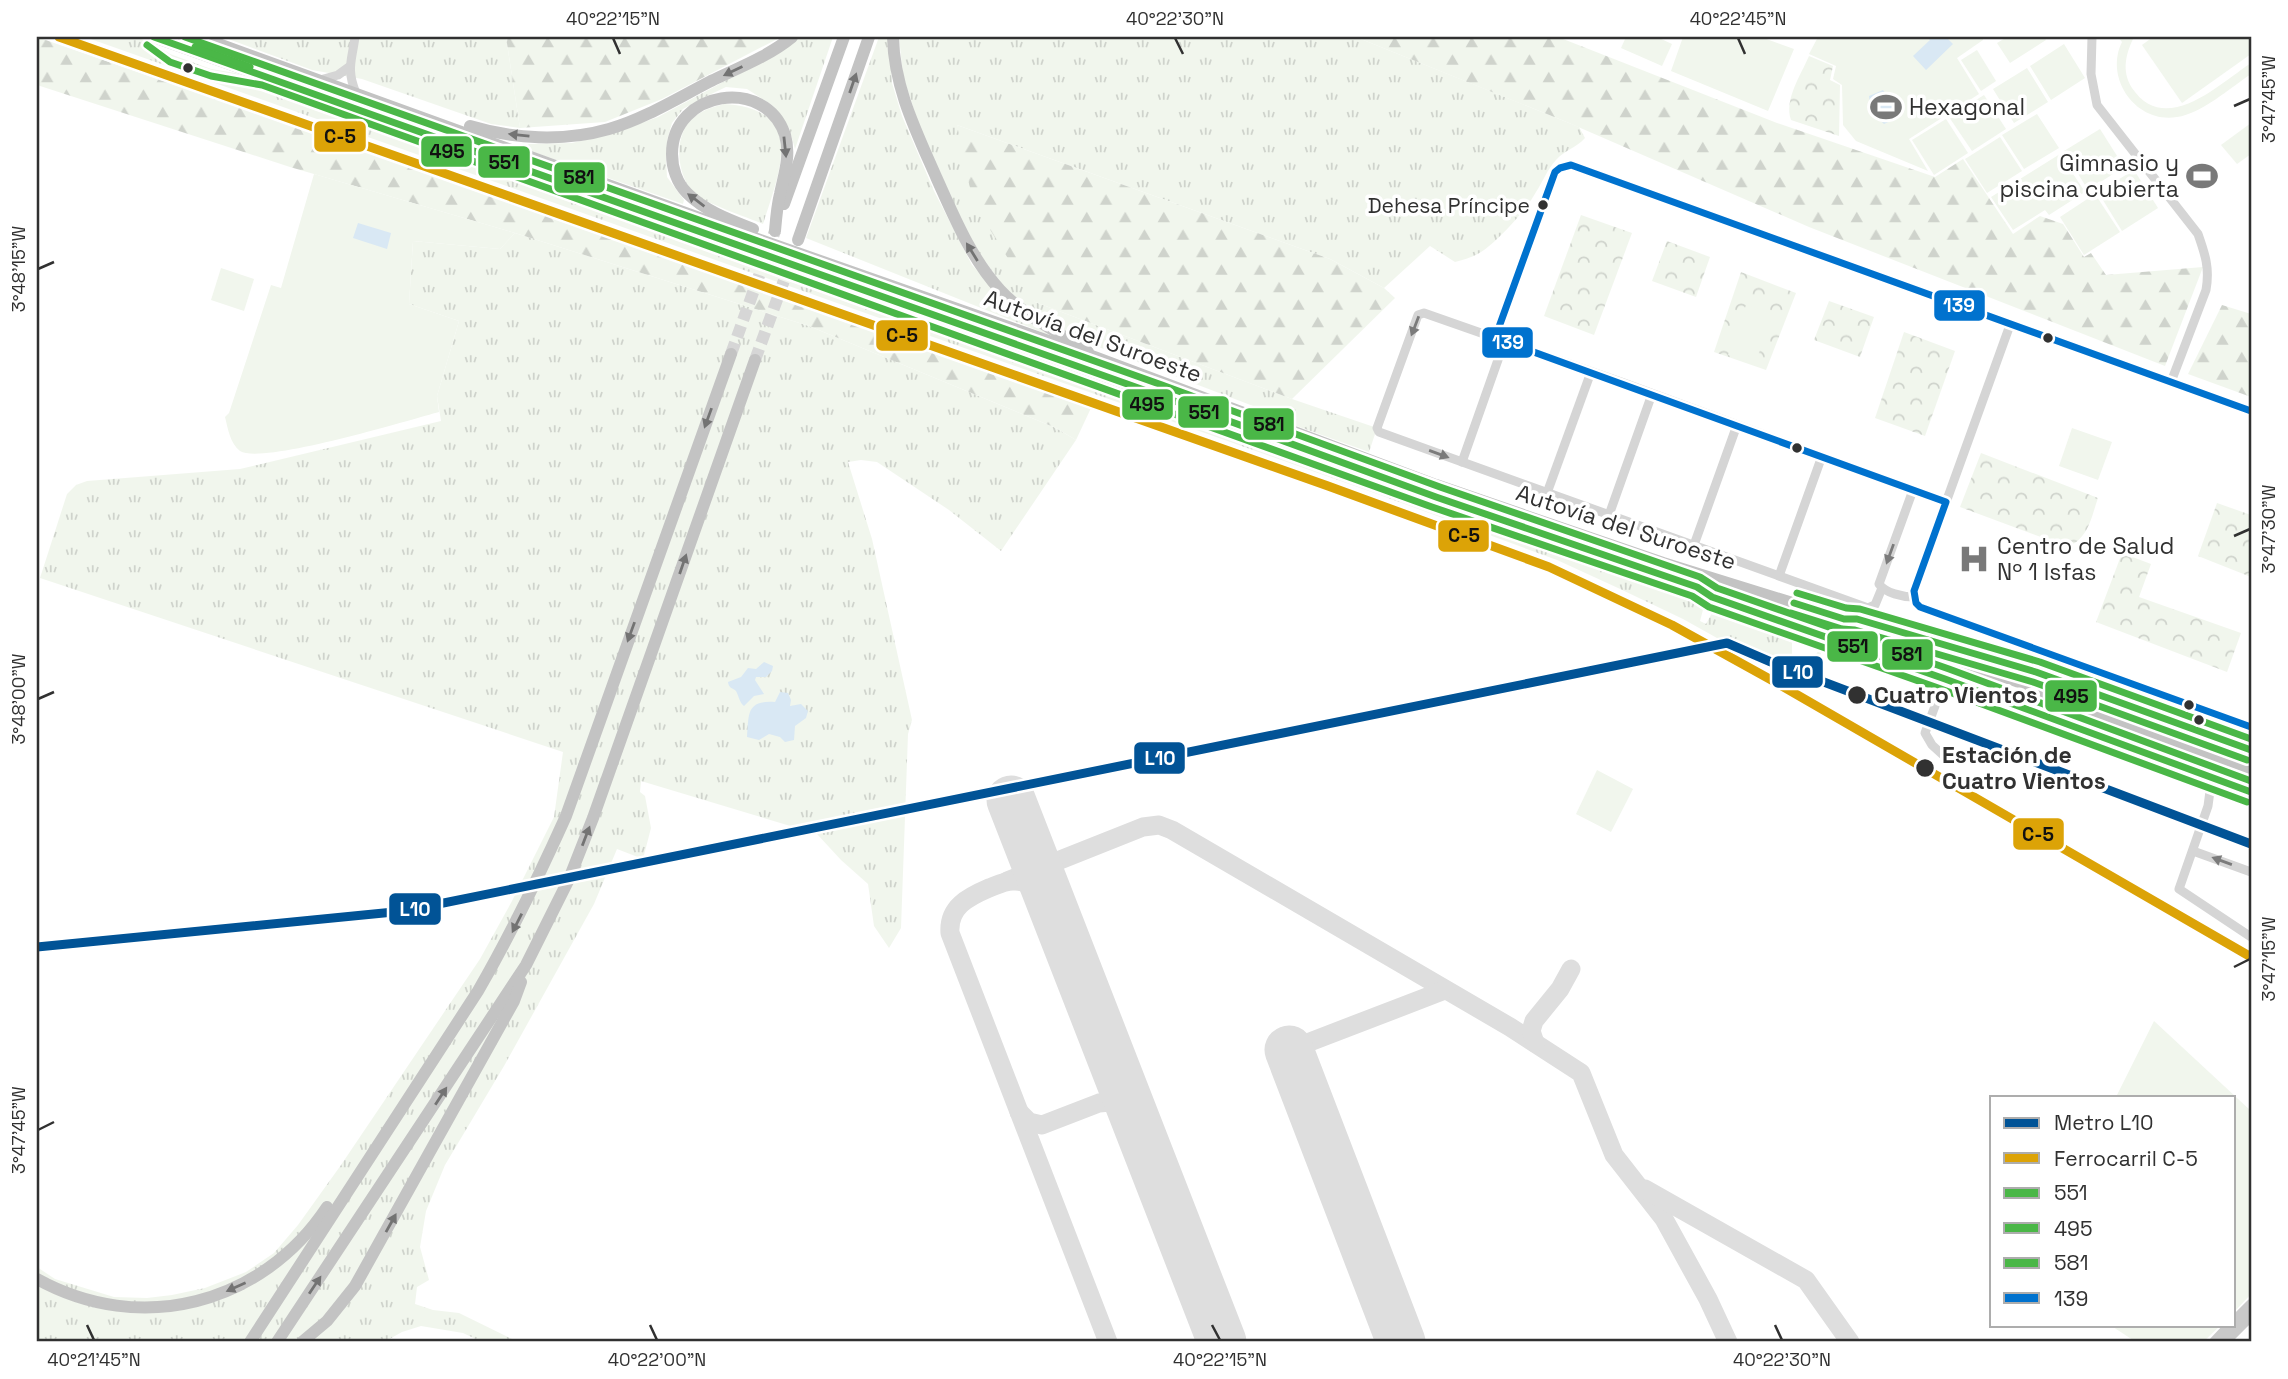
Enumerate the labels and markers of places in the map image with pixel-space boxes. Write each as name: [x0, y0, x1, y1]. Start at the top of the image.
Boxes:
unlabelled marker: [181, 61, 195, 75]
sports icon: Hexagonal: [1869, 90, 1903, 124]
place label: Hexagonal: [1909, 92, 2025, 122]
place label: Gimnasio y piscina cubierta: [2000, 148, 2179, 204]
sports icon: Gimnasio y piscina cubierta: [2185, 159, 2219, 193]
place label: Dehesa Príncipe: [1368, 192, 1530, 219]
marker: Dehesa Príncipe: [1536, 198, 1550, 212]
unlabelled marker: [2041, 331, 2055, 345]
unlabelled marker: [1790, 441, 1804, 455]
place label: Centro de Salud Nº 1 Isfas: [1997, 531, 2174, 587]
hospital icon: Centro de Salud Nº 1 Isfas: [1957, 542, 1991, 576]
place label: Cuatro Vientos: [1874, 680, 2038, 710]
marker: Cuatro Vientos: [1846, 684, 1868, 706]
unlabelled marker: [2182, 698, 2196, 712]
unlabelled marker: [2192, 713, 2206, 727]
place label: Estación de Cuatro Vientos: [1942, 740, 2106, 796]
marker: Estación de Cuatro Vientos: [1914, 757, 1936, 779]

